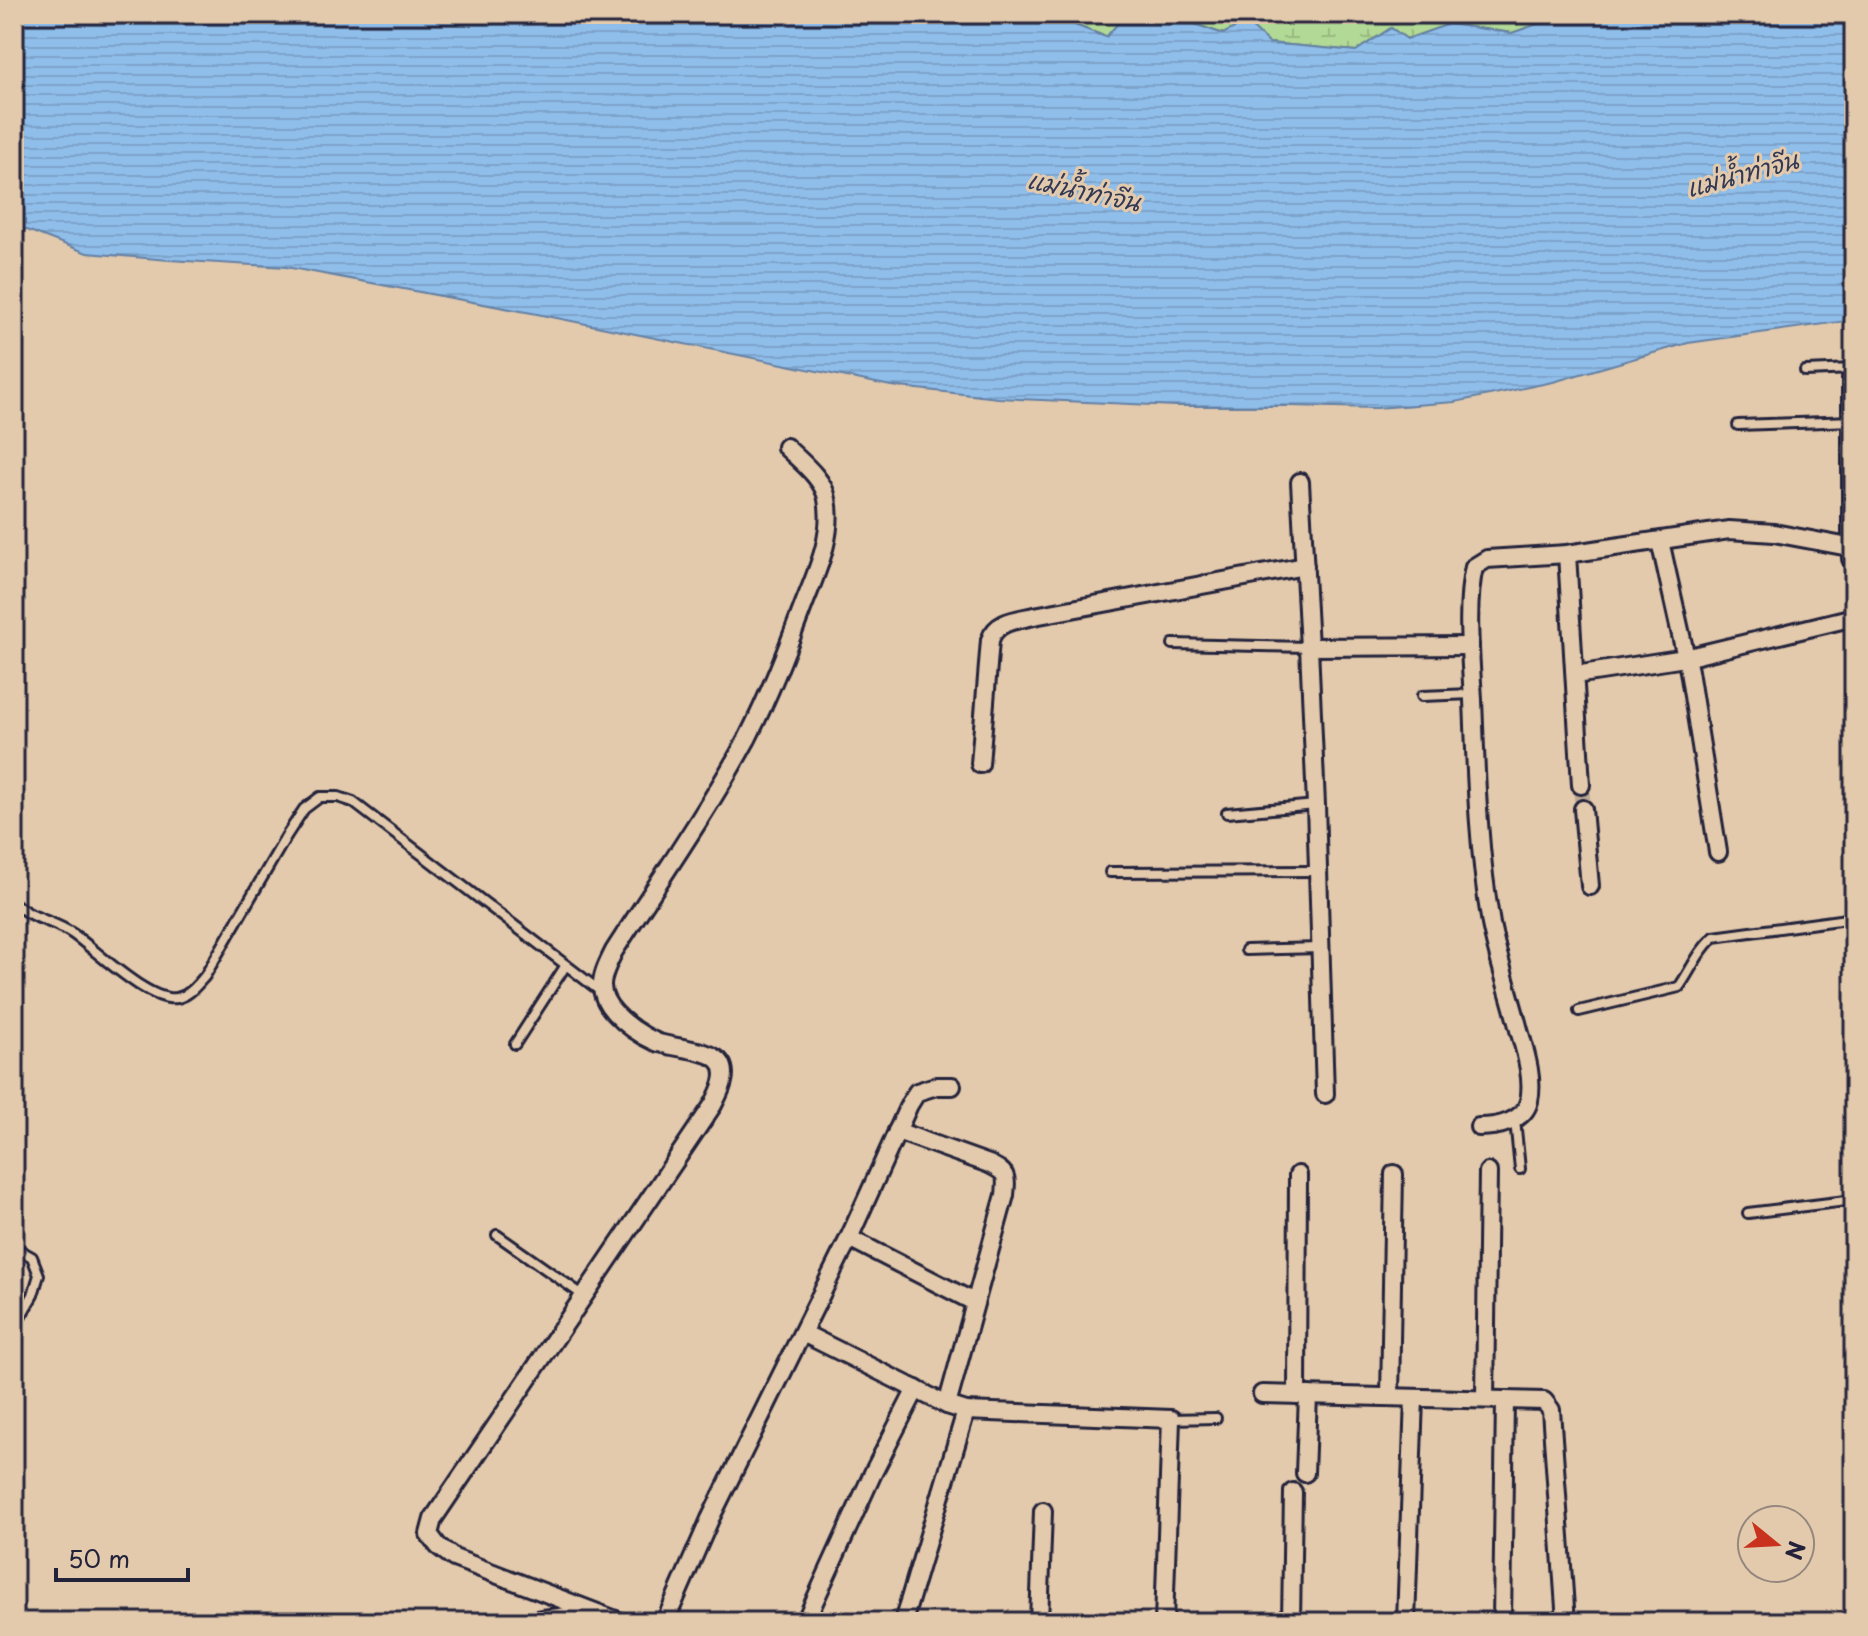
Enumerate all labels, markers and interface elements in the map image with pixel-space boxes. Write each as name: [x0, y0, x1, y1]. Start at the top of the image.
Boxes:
water label: แม่น้ำท่าจีน: [1682, 138, 1804, 205]
water label: แม่น้ำท่าจีน: [1024, 159, 1146, 220]
north arrow: [1736, 1504, 1816, 1584]
scale bar: [56, 1532, 188, 1582]
text: N: [1778, 1537, 1815, 1564]
text: 50 m: [68, 1540, 130, 1576]

